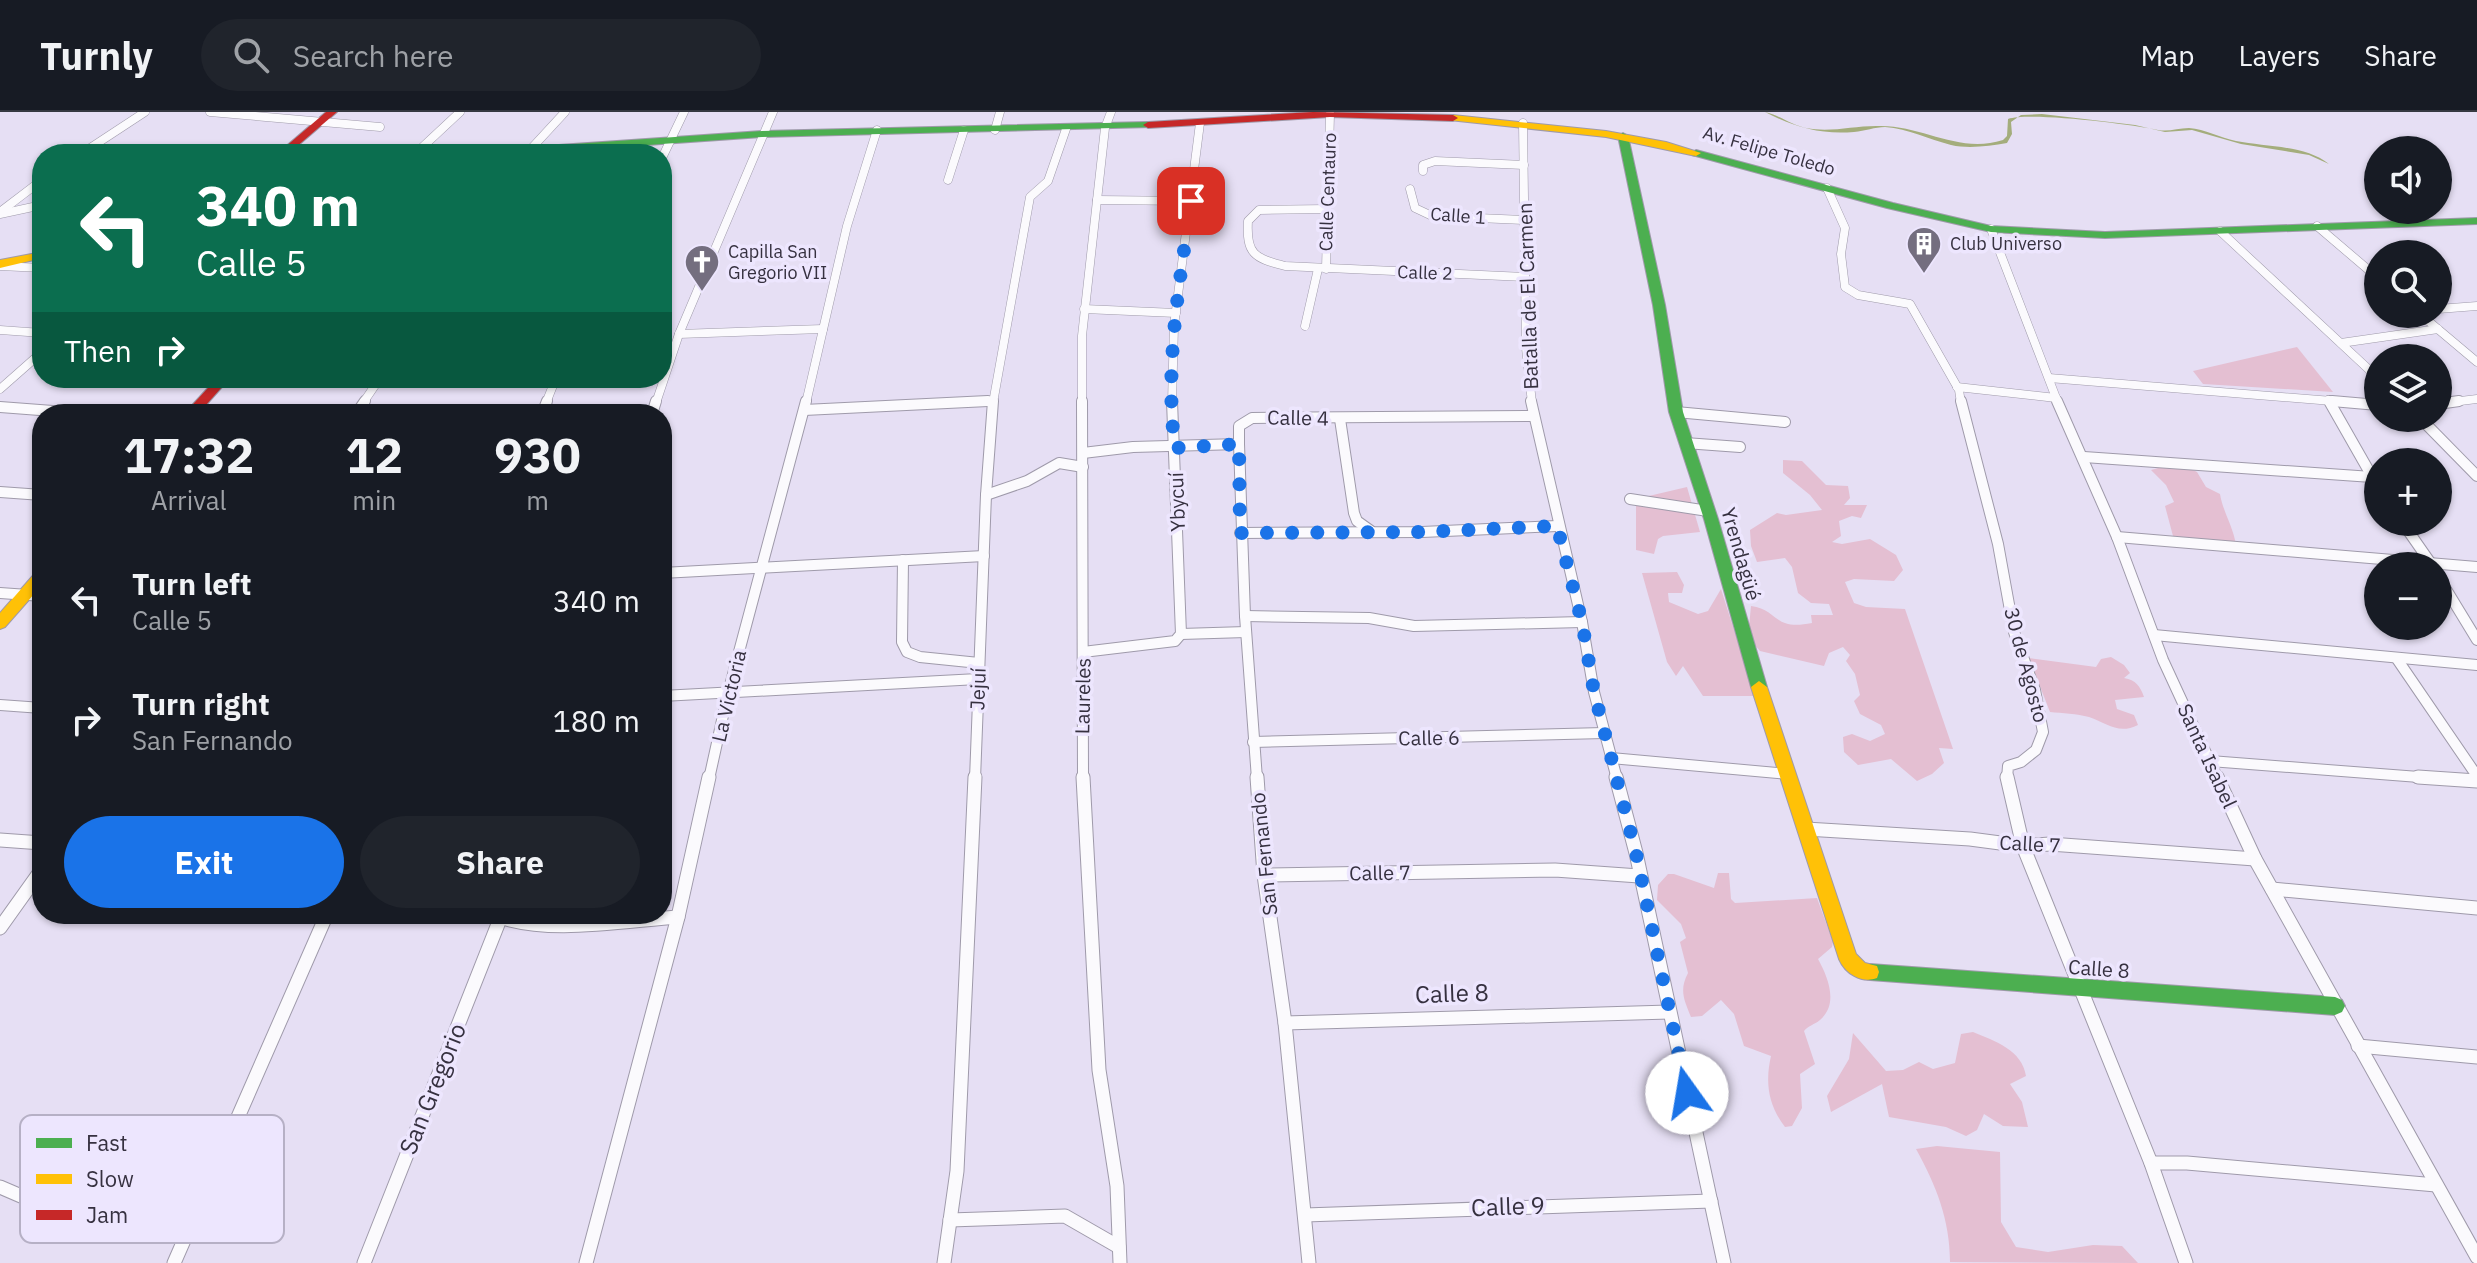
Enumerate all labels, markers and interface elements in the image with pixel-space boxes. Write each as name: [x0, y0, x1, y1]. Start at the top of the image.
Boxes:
search box: [201, 19, 761, 91]
text: Turnly: [40, 31, 153, 80]
icon: search: [229, 33, 273, 77]
text: Search here: [293, 36, 454, 75]
text: Map: [2140, 37, 2194, 74]
text: Layers: [2238, 37, 2320, 74]
text: Share: [2364, 37, 2437, 74]
street label: Av. Felipe Toledo: [1700, 121, 1838, 180]
street label: Calle Centauro: [1314, 132, 1341, 252]
map controls: [2364, 136, 2452, 640]
button: sound: [2364, 136, 2452, 224]
pin: [1157, 167, 1225, 235]
text: 340 m: [196, 169, 360, 241]
icon: left: [64, 176, 168, 280]
icon: arrive: [1169, 179, 1213, 223]
street label: Calle 1: [1430, 202, 1486, 229]
street label: Batalla de El Carmen: [1511, 202, 1544, 390]
building icon: Club Universo: [1905, 225, 1943, 275]
place label: Club Universo: [1950, 232, 2062, 255]
text: Calle 5: [196, 239, 307, 286]
place label: Capilla San Gregorio VII: [728, 240, 827, 284]
button: search: [2364, 240, 2452, 328]
church icon: Capilla San Gregorio VII: [683, 243, 721, 293]
street label: Calle 2: [1397, 260, 1453, 285]
icon: right: [148, 328, 192, 372]
text: Then: [64, 331, 132, 370]
button: layers: [2364, 344, 2452, 432]
street label: Calle 4: [1267, 403, 1329, 432]
text: 17:32: [123, 424, 254, 486]
text: 12: [346, 424, 403, 486]
text: 930: [494, 424, 581, 486]
button: +: [2364, 448, 2452, 536]
street label: Ybycuí: [1162, 472, 1191, 532]
text: Arrival: [151, 483, 227, 517]
text: min: [352, 483, 396, 517]
text: m: [526, 483, 549, 517]
street label: Yrendagüé: [1715, 504, 1768, 604]
button: −: [2364, 552, 2452, 640]
text: Turn left: [132, 564, 251, 603]
icon: left: [64, 578, 108, 622]
text: 340 m: [553, 581, 640, 620]
text: Calle 5: [132, 603, 212, 637]
street label: 30 de Agosto: [1998, 604, 2055, 725]
street label: La Victoria: [705, 647, 752, 745]
street label: Laureles: [1068, 658, 1097, 734]
street label: Jejuí: [963, 667, 992, 711]
text: Turn right: [132, 684, 270, 723]
icon: right: [64, 698, 108, 742]
street label: Santa Isabel: [2171, 699, 2243, 812]
text: 180 m: [553, 701, 640, 740]
text: San Fernando: [132, 723, 293, 757]
street label: Calle 6: [1398, 723, 1460, 752]
street label: San Fernando: [1244, 791, 1283, 917]
button: Exit: [64, 816, 344, 908]
button: Share: [360, 816, 640, 908]
street label: Calle 7: [1999, 828, 2061, 859]
street label: Calle 7: [1349, 858, 1411, 887]
street label: Calle 8: [2067, 953, 2131, 984]
street label: Calle 8: [1414, 976, 1489, 1010]
street label: San Gregorio: [391, 1018, 473, 1159]
position arrow: [1645, 1051, 1729, 1135]
legend: [20, 1115, 284, 1243]
text: Fast: [86, 1128, 127, 1157]
text: Slow: [86, 1164, 134, 1193]
street label: Calle 9: [1470, 1189, 1545, 1223]
text: Jam: [86, 1200, 128, 1229]

